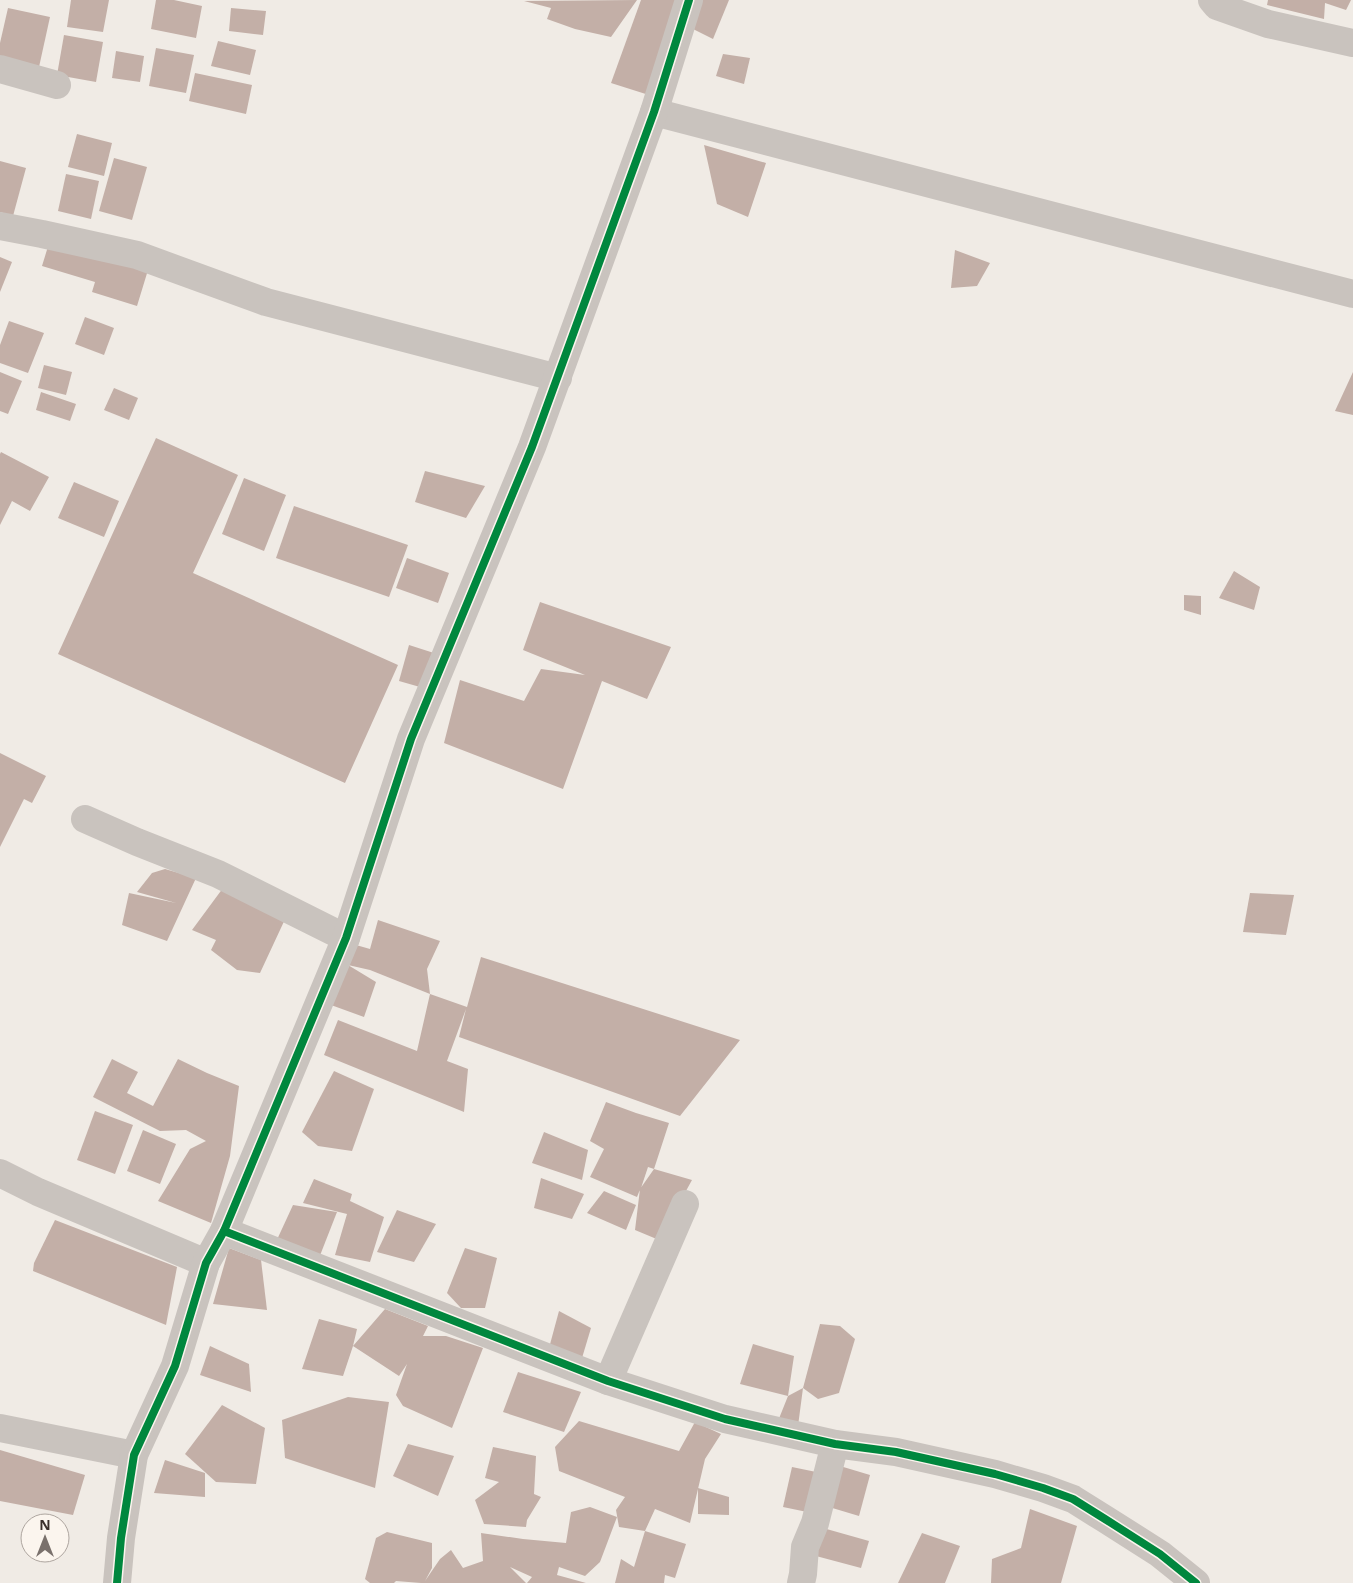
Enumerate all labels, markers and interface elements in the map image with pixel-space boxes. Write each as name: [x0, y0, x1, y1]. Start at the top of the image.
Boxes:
north arrow: [20, 1513, 70, 1563]
text: N: [39, 1515, 51, 1534]

